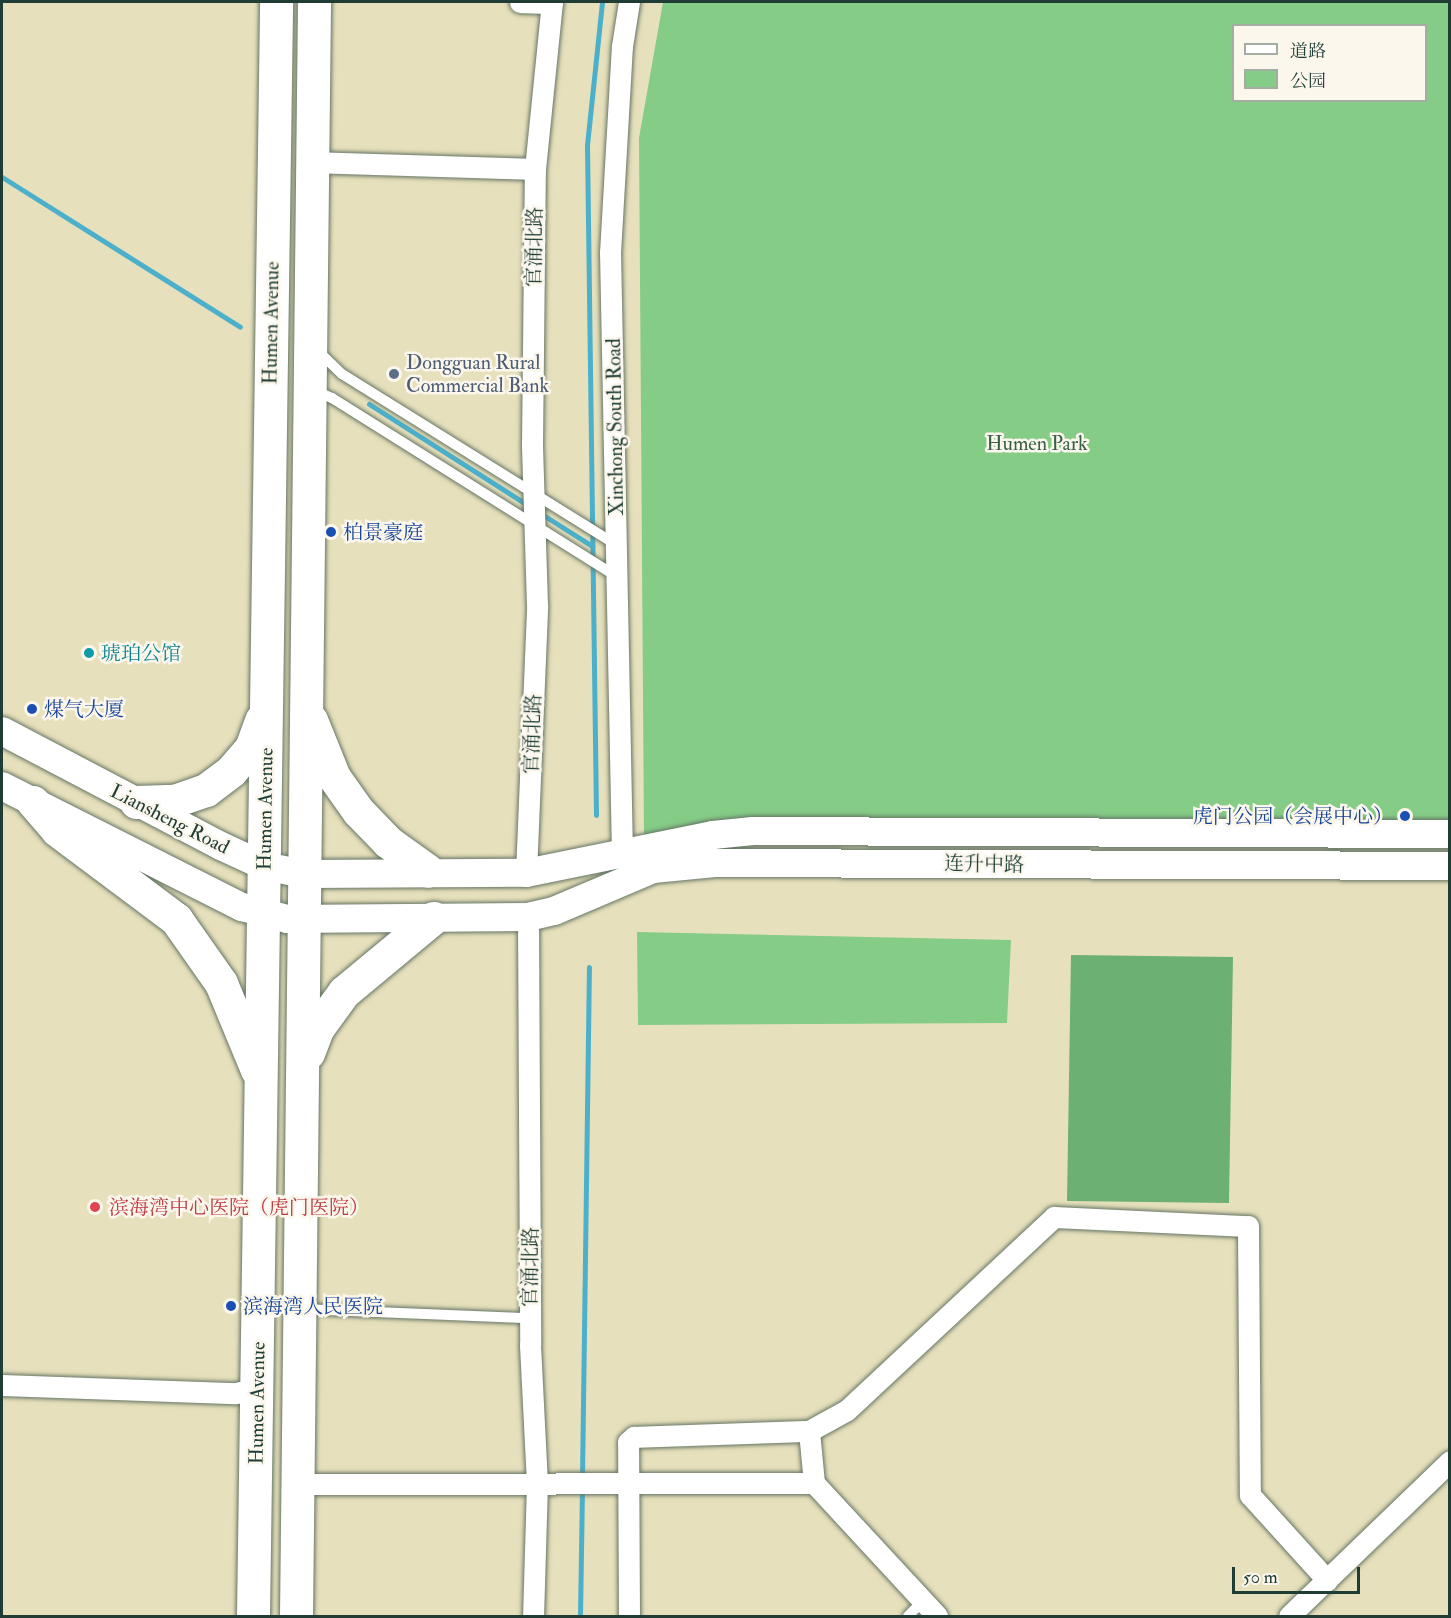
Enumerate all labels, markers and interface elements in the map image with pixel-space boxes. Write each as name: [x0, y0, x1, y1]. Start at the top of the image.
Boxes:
legend: [1232, 24, 1427, 102]
text: 道路: [1290, 40, 1326, 63]
text: 公园: [1290, 70, 1326, 93]
street label: 官涌北路: [521, 207, 547, 287]
street label: Humen Avenue: [258, 261, 284, 385]
street label: Xinchong South Road: [601, 338, 629, 516]
place label: Dongguan Rural Commercial Bank: [406, 350, 549, 397]
marker: Dongguan Rural Commercial Bank: [387, 367, 401, 381]
park label: Humen Park: [986, 431, 1088, 455]
place label: 柏景豪庭: [343, 520, 423, 544]
marker: 柏景豪庭: [324, 525, 338, 539]
place label: 琥珀公馆: [101, 641, 181, 665]
marker: 琥珀公馆: [82, 646, 96, 660]
street label: 官涌北路: [519, 694, 545, 774]
place label: 煤气大厦: [44, 697, 124, 721]
marker: 煤气大厦: [25, 702, 39, 716]
street label: Humen Avenue: [252, 747, 278, 871]
street label: Liansheng Road: [107, 779, 233, 859]
place label: 虎门公园（会展中心）: [1193, 804, 1393, 828]
marker: 虎门公园（会展中心）: [1398, 809, 1412, 823]
street label: 连升中路: [944, 851, 1024, 877]
place label: 滨海湾中心医院（虎门医院）: [109, 1195, 369, 1219]
marker: 滨海湾中心医院（虎门医院）: [86, 1198, 104, 1216]
street label: 官涌北路: [517, 1227, 543, 1307]
place label: 滨海湾人民医院: [243, 1294, 383, 1318]
marker: 滨海湾人民医院: [224, 1299, 238, 1313]
street label: Humen Avenue: [244, 1341, 270, 1465]
scale bar: [1235, 1555, 1362, 1593]
text: 50 m: [1243, 1566, 1278, 1589]

